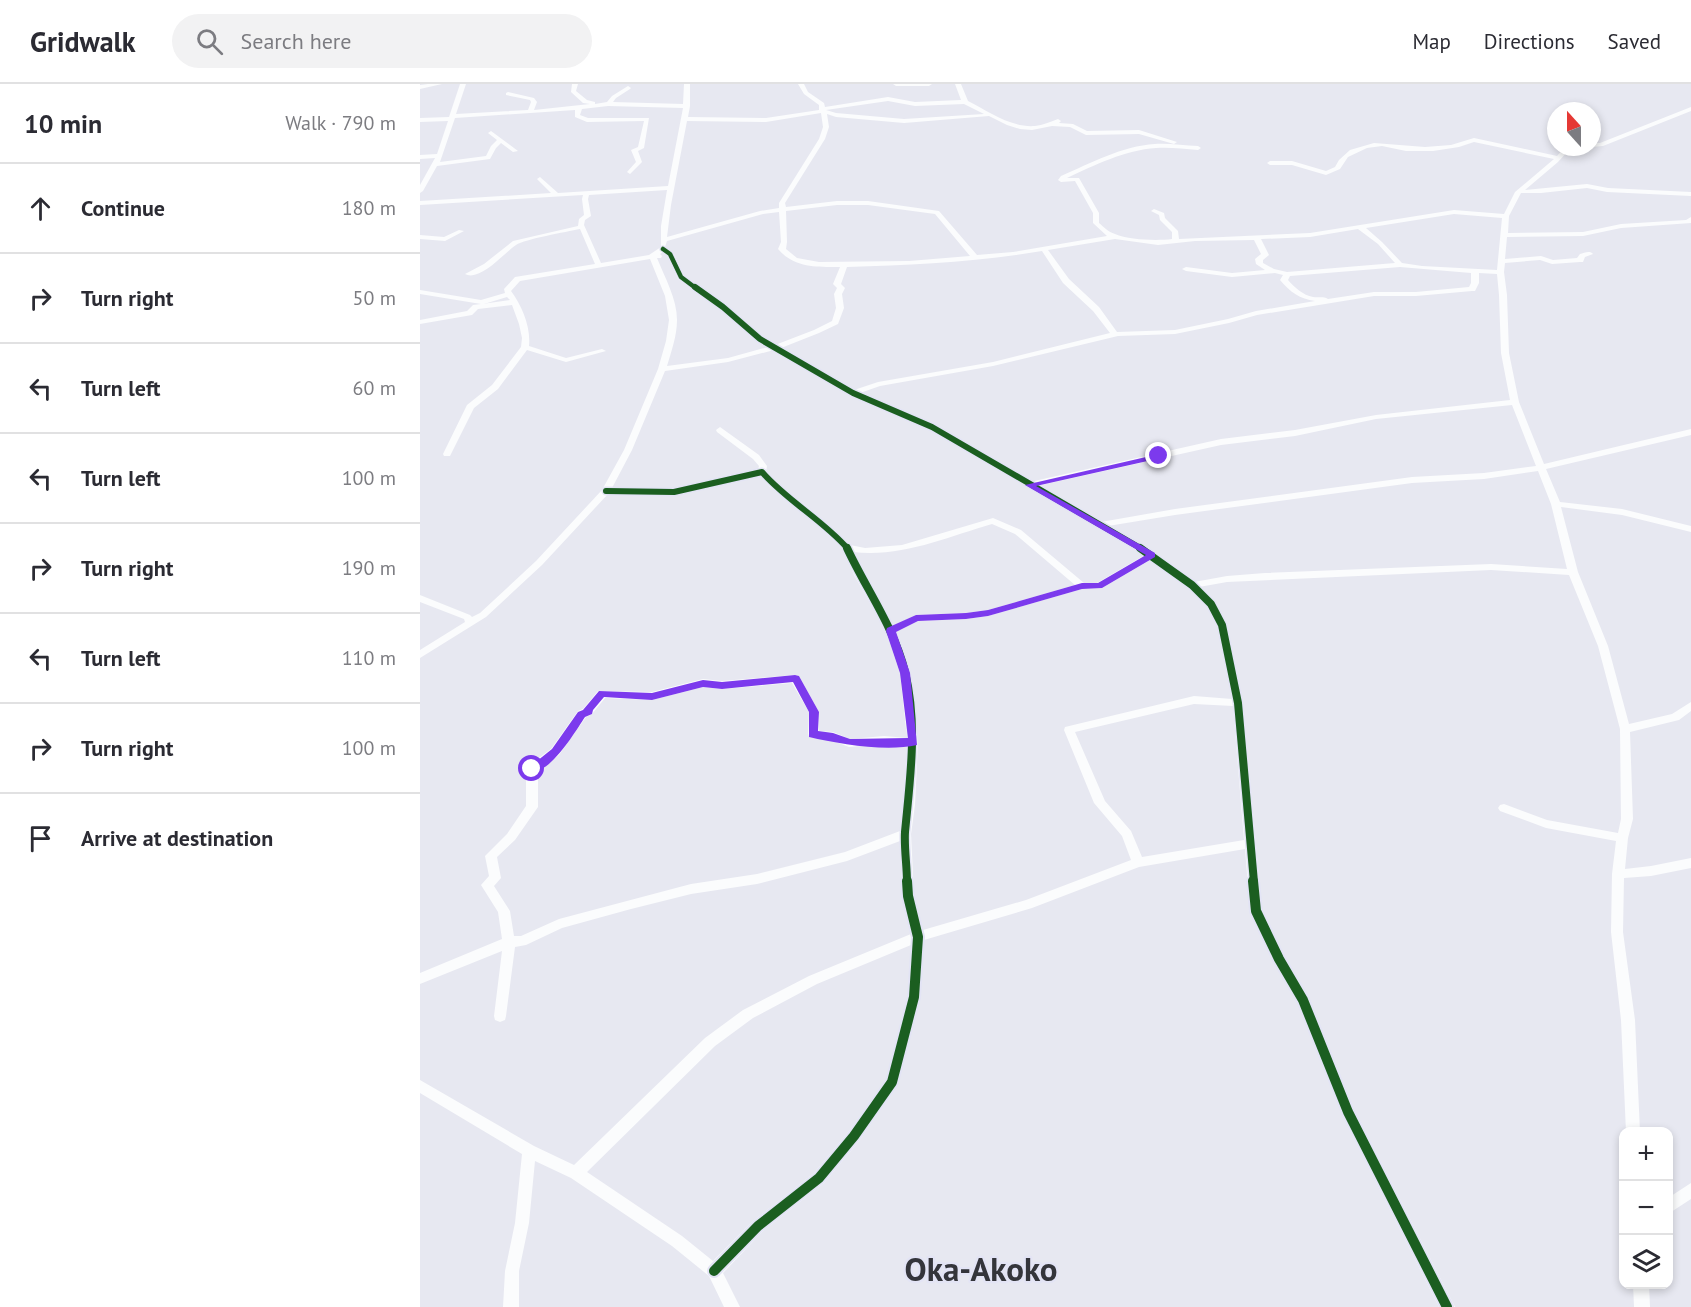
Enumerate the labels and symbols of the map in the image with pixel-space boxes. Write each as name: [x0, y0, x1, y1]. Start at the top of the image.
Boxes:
north arrow: [1547, 102, 1601, 156]
route end: [1145, 442, 1171, 468]
route start: [518, 755, 544, 781]
district label: Oka-Akoko: [905, 1247, 1057, 1290]

